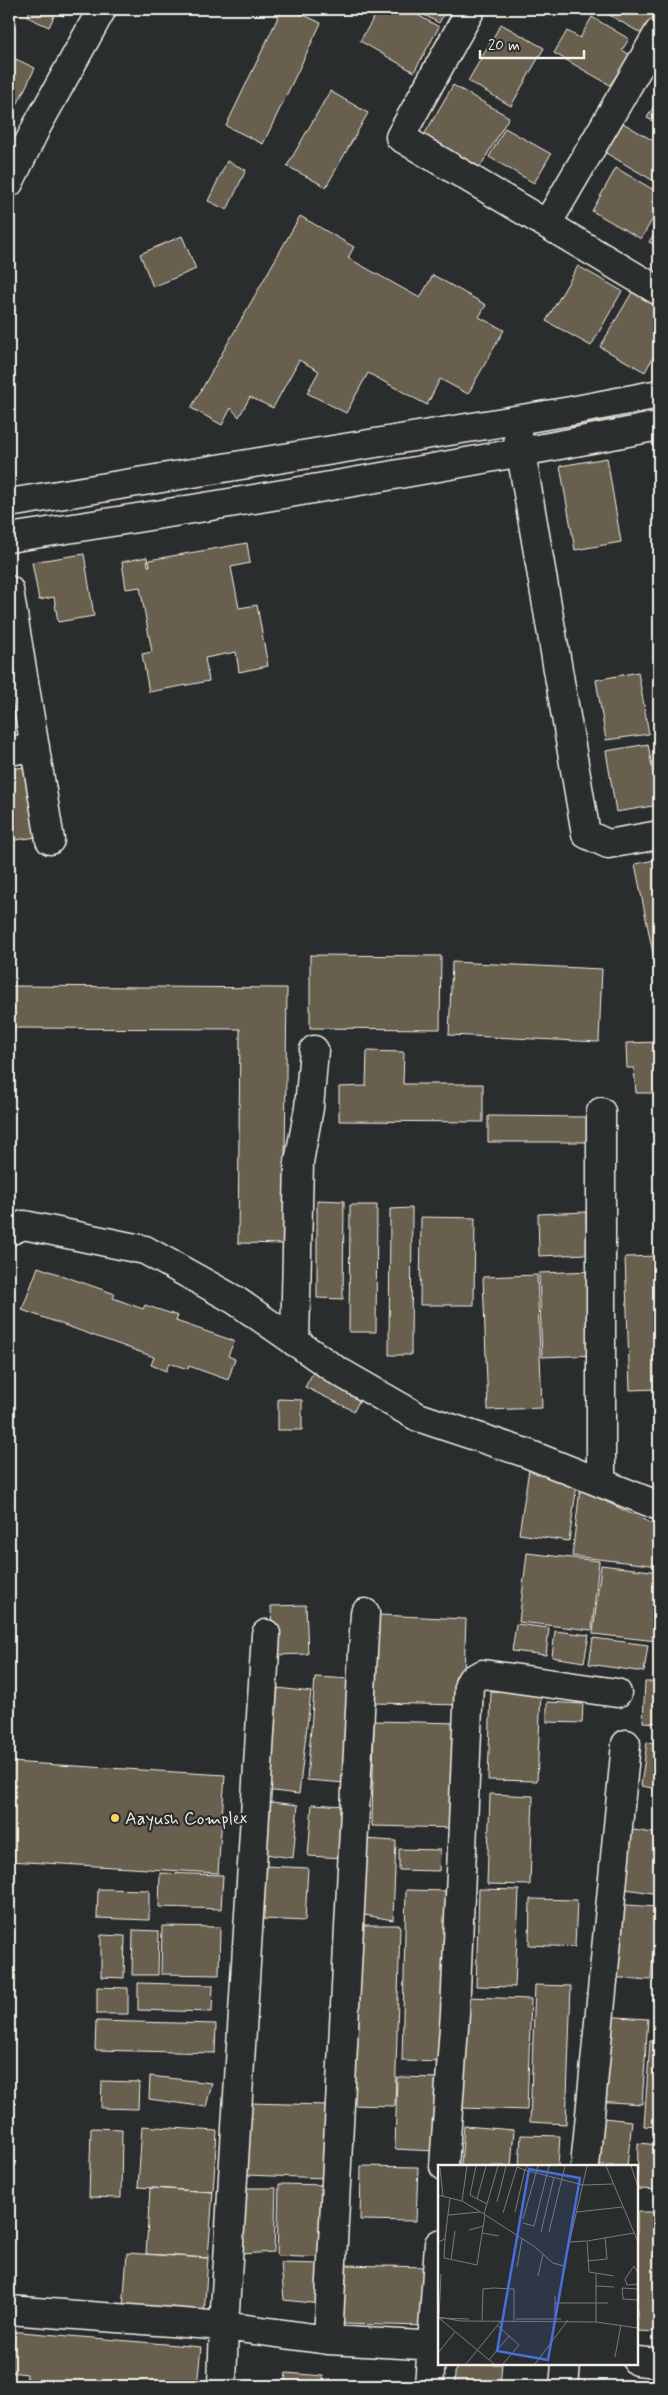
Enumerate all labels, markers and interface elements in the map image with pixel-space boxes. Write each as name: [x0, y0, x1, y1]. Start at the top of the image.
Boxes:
scale bar: [480, 28, 584, 60]
text: 20 m: [488, 36, 520, 56]
place label: Aayush Complex: [125, 1807, 248, 1831]
marker: Aayush Complex: [109, 1812, 121, 1824]
inset map: [438, 2165, 638, 2365]

